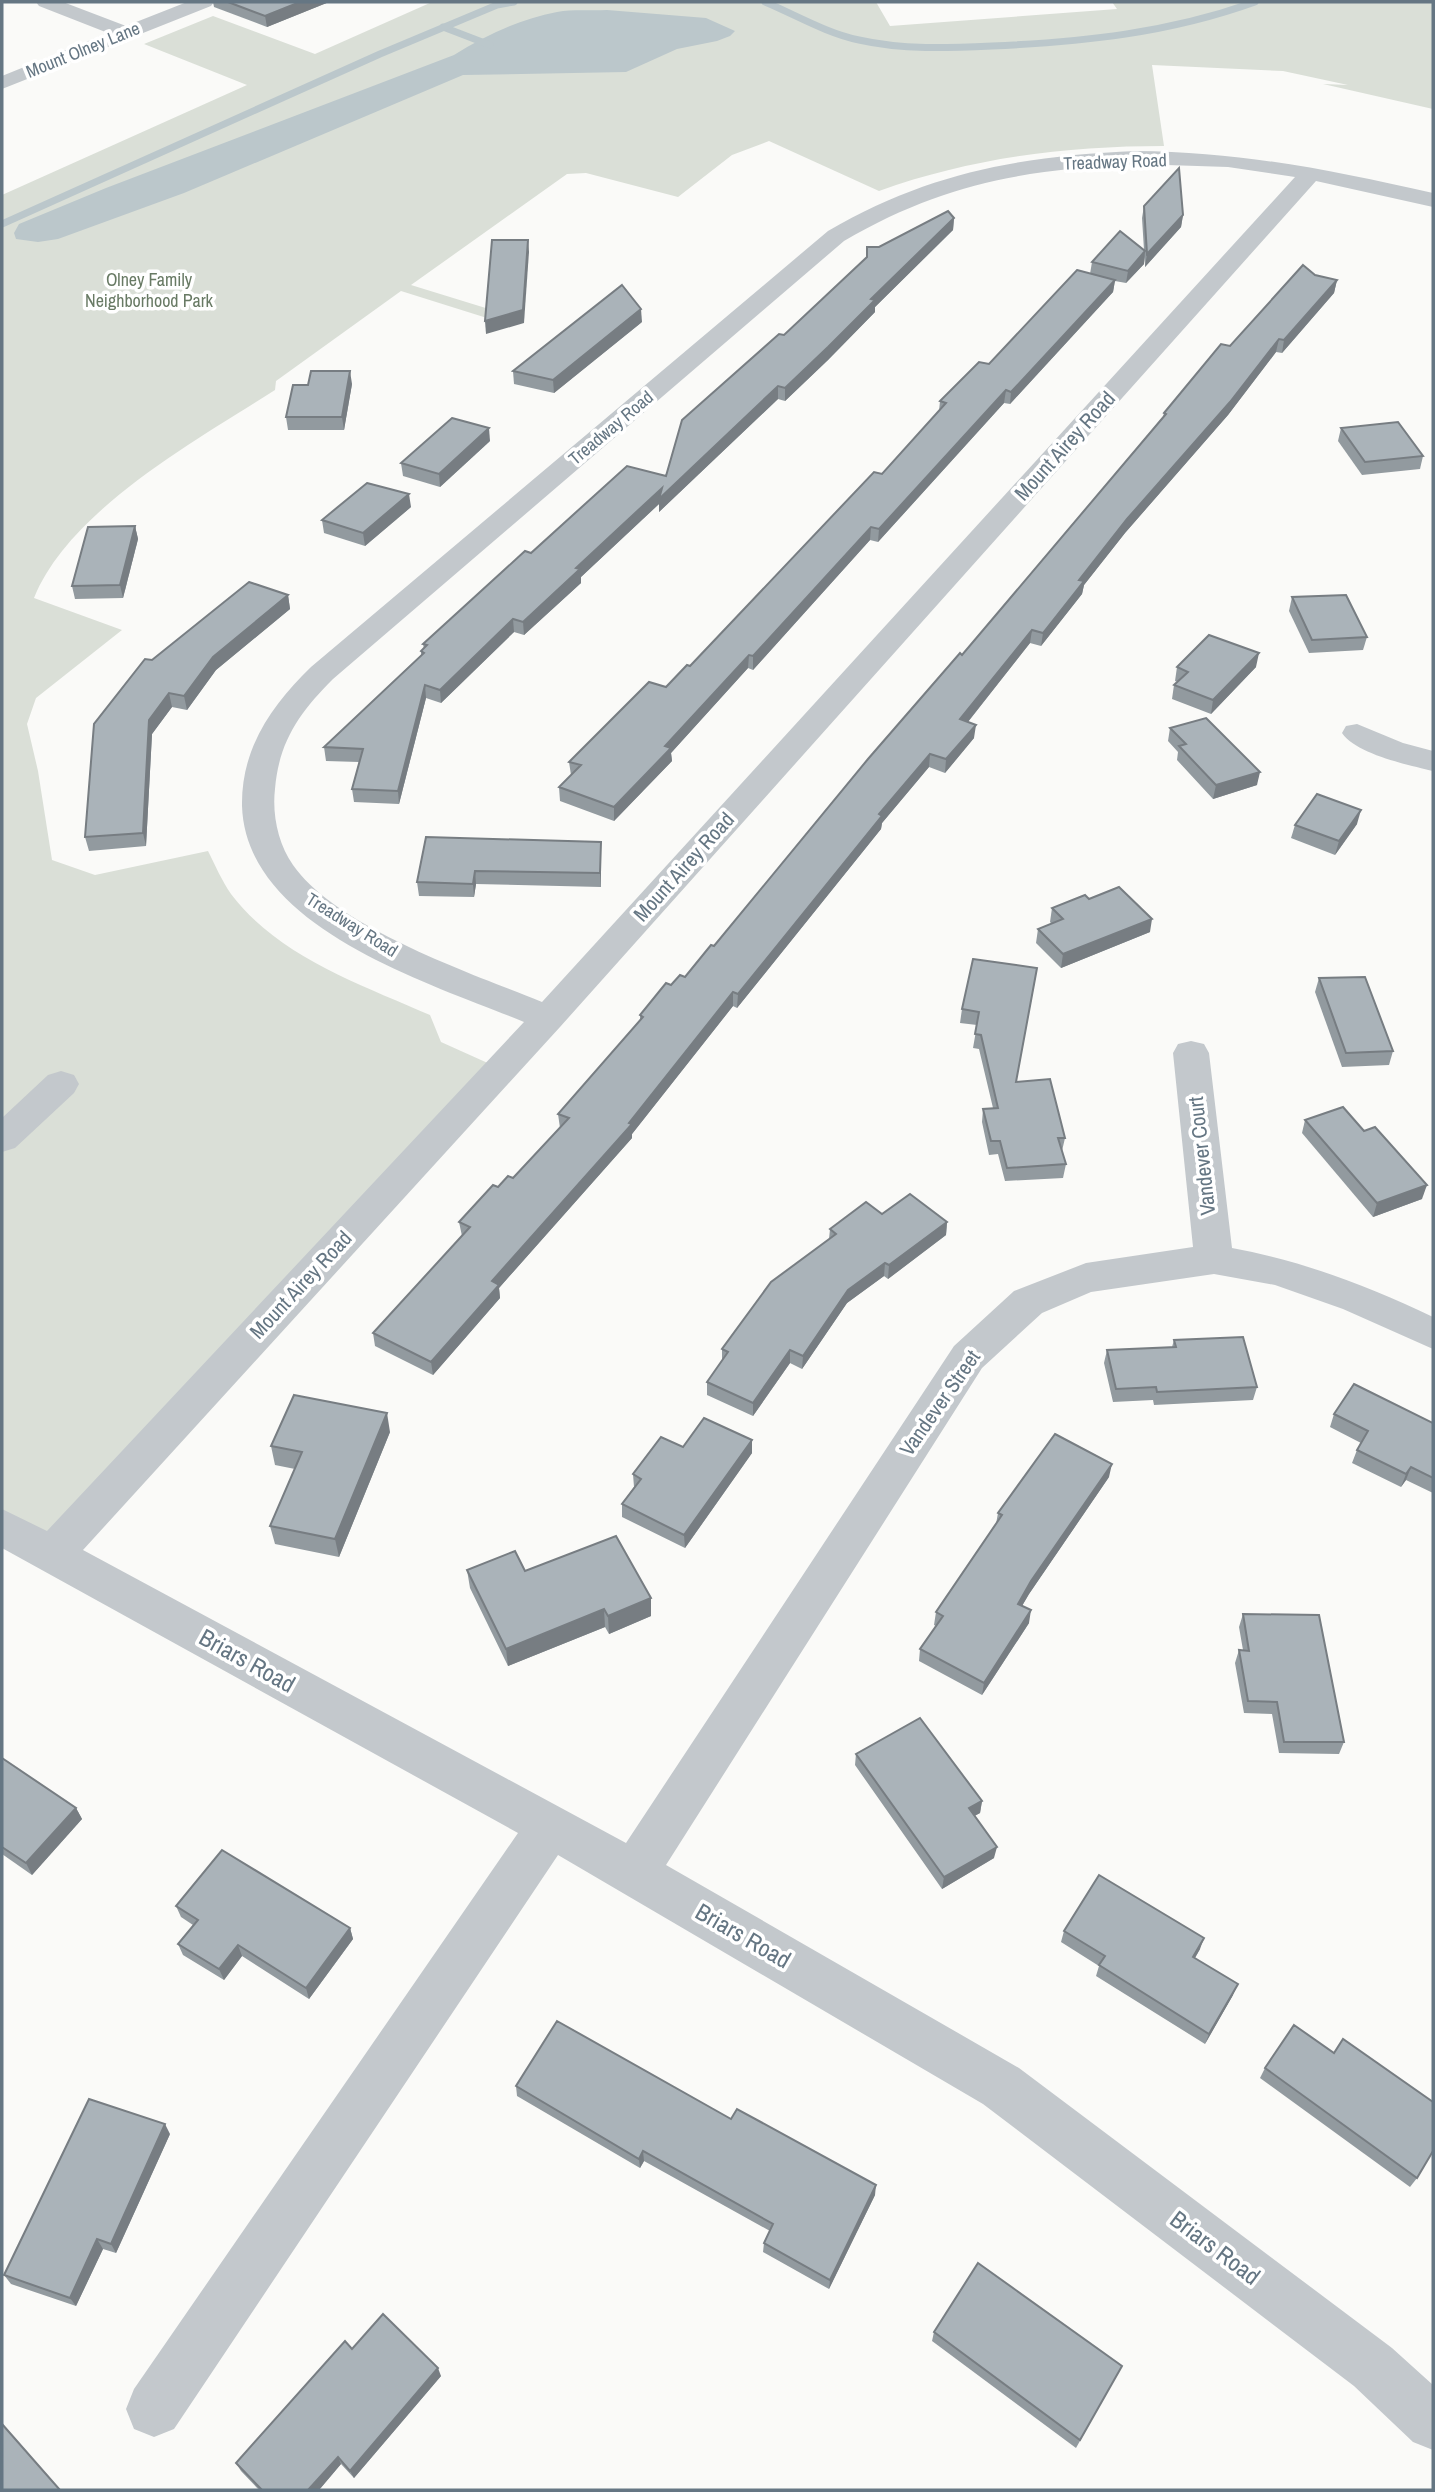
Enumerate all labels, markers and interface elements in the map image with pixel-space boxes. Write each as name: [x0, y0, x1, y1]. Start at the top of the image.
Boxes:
street label: Mount Olney Lane: [22, 15, 143, 84]
street label: Treadway Road: [1063, 147, 1167, 176]
park label: Olney Family Neighborhood Park: [85, 267, 214, 313]
street label: Treadway Road: [563, 385, 658, 471]
street label: Mount Airey Road: [1008, 385, 1122, 507]
street label: Mount Airey Road: [627, 806, 741, 928]
street label: Treadway Road: [302, 887, 403, 963]
street label: Vandever Court: [1181, 1095, 1222, 1217]
street label: Mount Airey Road: [243, 1224, 358, 1345]
street label: Vandever Street: [892, 1344, 987, 1461]
street label: Briars Road: [194, 1621, 301, 1700]
street label: Briars Road: [690, 1895, 797, 1975]
street label: Briars Road: [1164, 2203, 1267, 2292]

